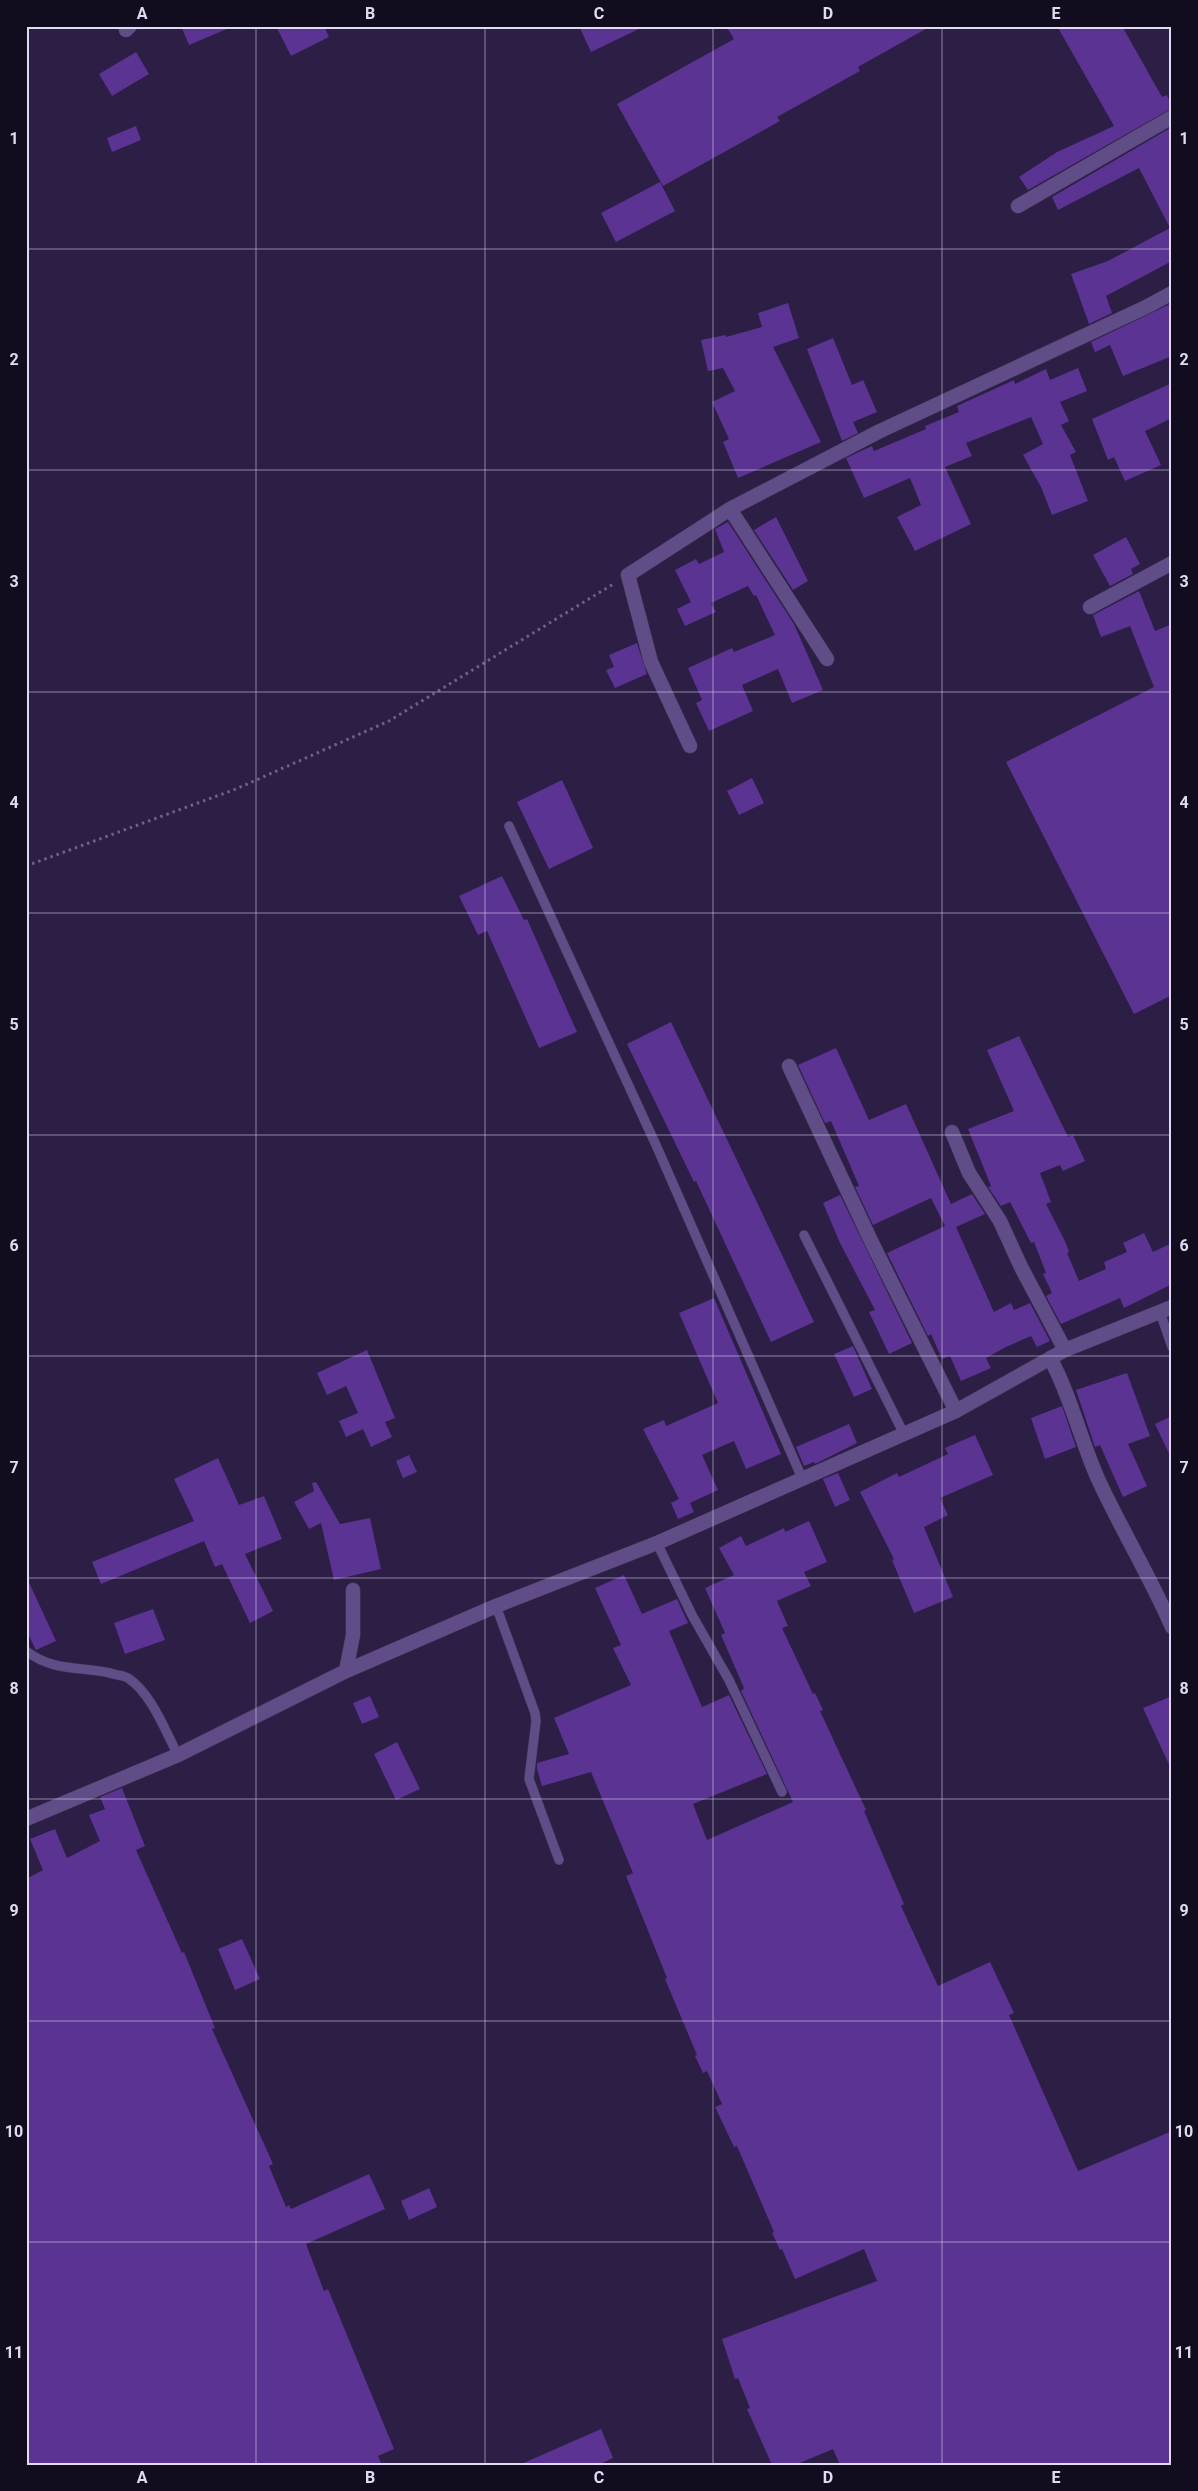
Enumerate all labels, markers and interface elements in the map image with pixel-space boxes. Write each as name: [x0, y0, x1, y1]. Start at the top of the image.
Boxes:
text: A: [137, 4, 148, 23]
text: B: [365, 4, 375, 23]
text: C: [594, 4, 604, 23]
text: D: [823, 4, 833, 23]
text: E: [1052, 4, 1061, 23]
text: 1: [9, 129, 19, 148]
text: 1: [1179, 129, 1189, 148]
text: 2: [9, 350, 19, 369]
text: 2: [1179, 350, 1189, 369]
text: 3: [9, 572, 19, 591]
text: 3: [1179, 572, 1189, 591]
text: 4: [9, 793, 19, 812]
text: 4: [1179, 793, 1189, 812]
text: 5: [9, 1015, 19, 1034]
text: 5: [1179, 1015, 1189, 1034]
text: 6: [9, 1236, 19, 1255]
text: 6: [1179, 1236, 1189, 1255]
text: 7: [9, 1458, 19, 1477]
text: 7: [1179, 1458, 1189, 1477]
text: 8: [9, 1679, 19, 1698]
text: 8: [1179, 1679, 1189, 1698]
text: 9: [9, 1901, 19, 1920]
text: 9: [1179, 1901, 1189, 1920]
text: 10: [5, 2122, 23, 2141]
text: 10: [1175, 2122, 1193, 2141]
text: 11: [5, 2343, 23, 2362]
text: 11: [1175, 2343, 1193, 2362]
text: A: [137, 2468, 148, 2487]
text: B: [365, 2468, 375, 2487]
text: C: [594, 2468, 604, 2487]
text: D: [823, 2468, 833, 2487]
text: E: [1052, 2468, 1061, 2487]

